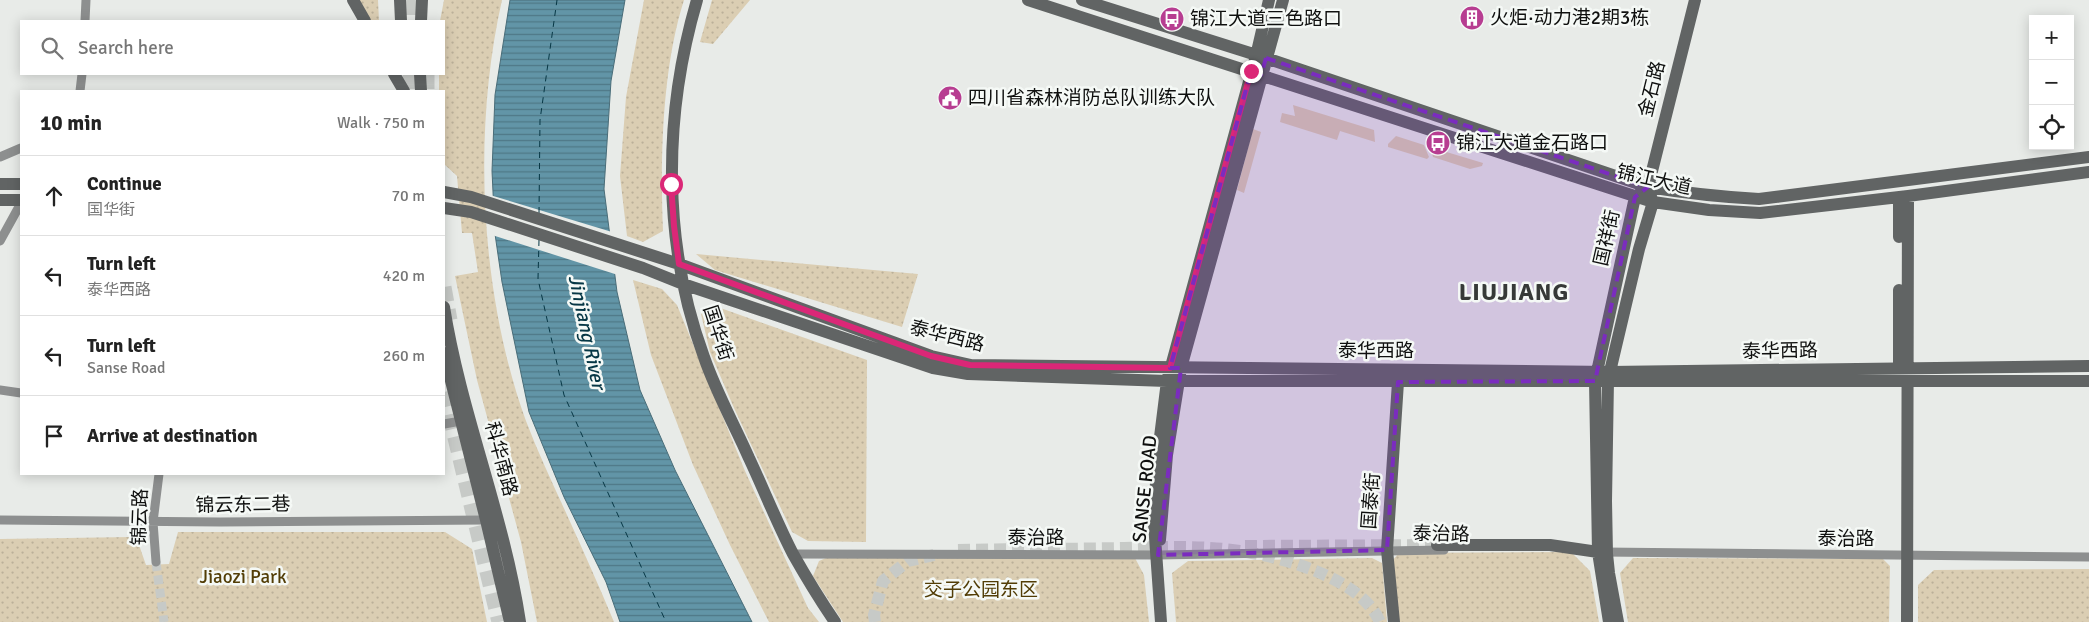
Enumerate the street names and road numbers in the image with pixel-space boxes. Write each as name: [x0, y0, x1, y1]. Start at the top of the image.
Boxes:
street label: 金石路: [1633, 58, 1671, 120]
street label: 锦江大道: [1614, 160, 1694, 200]
street label: 国祥街: [1589, 208, 1625, 268]
street label: 国华街: [698, 302, 738, 364]
street label: 泰华西路: [907, 315, 987, 357]
street label: 泰华西路: [1742, 338, 1818, 364]
street label: 泰华西路: [1338, 339, 1414, 363]
street label: 科华南路: [480, 419, 522, 499]
street label: SANSE ROAD: [1127, 434, 1163, 544]
street label: 国泰街: [1357, 472, 1385, 530]
street label: 锦云路: [127, 488, 153, 546]
street label: 锦云东二巷: [195, 492, 291, 518]
street label: 泰治路: [1412, 522, 1470, 546]
street label: 泰治路: [1007, 526, 1065, 550]
street label: 泰治路: [1817, 527, 1875, 551]

